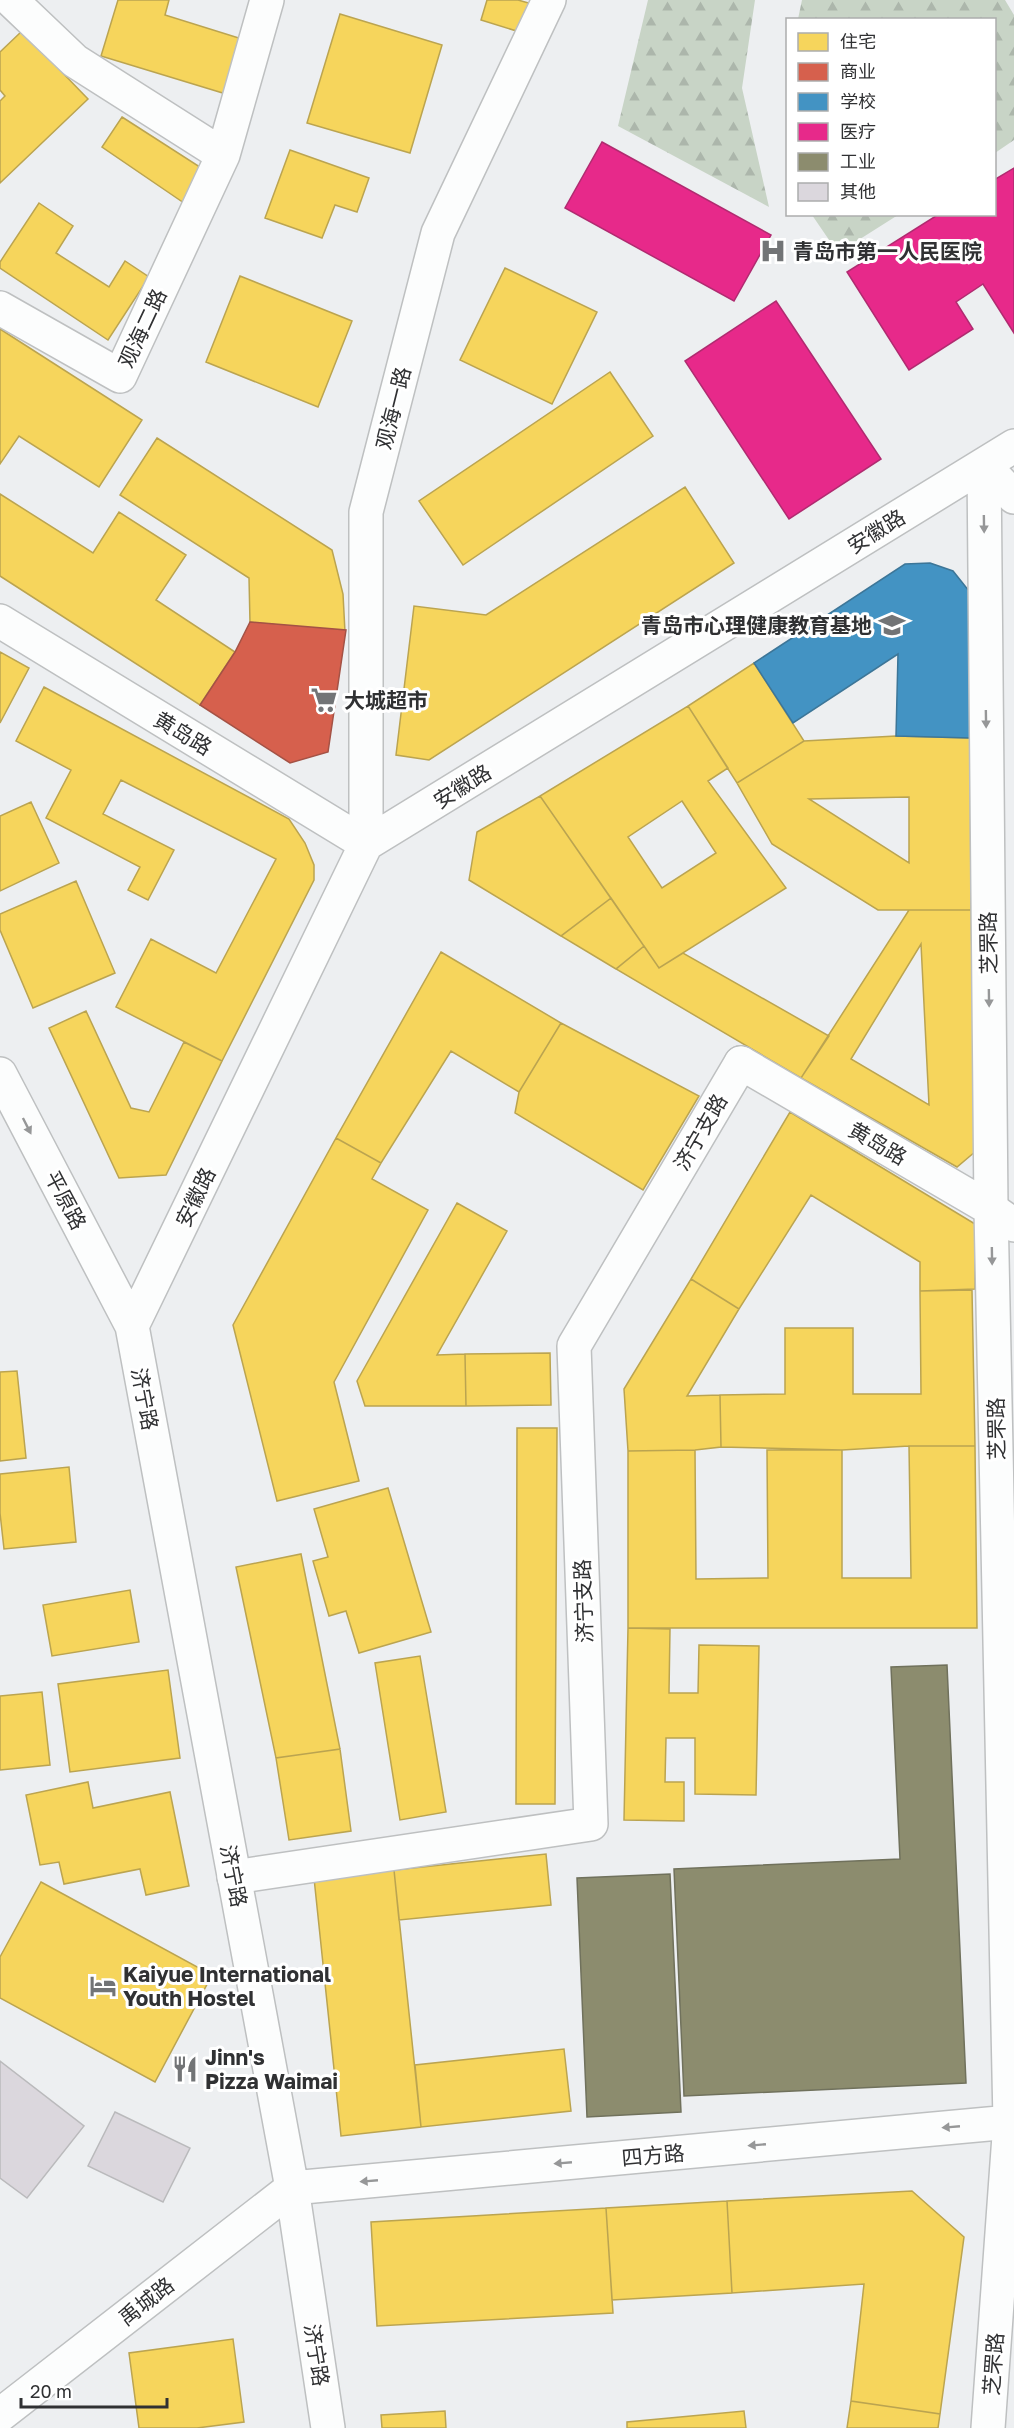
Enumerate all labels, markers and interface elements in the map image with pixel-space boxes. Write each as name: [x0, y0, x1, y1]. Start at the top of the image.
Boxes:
legend: [786, 18, 996, 216]
text: 住宅: [840, 30, 876, 52]
text: 商业: [840, 60, 876, 82]
text: 学校: [840, 90, 876, 112]
text: 医疗: [840, 120, 876, 142]
text: 工业: [840, 150, 876, 172]
text: 其他: [840, 180, 876, 202]
hospital icon: 青岛市第一人民医院: [758, 236, 788, 266]
place label: 青岛市第一人民医院: [793, 238, 982, 264]
street label: 观海二路: [112, 284, 172, 372]
street label: 观海一路: [370, 364, 416, 452]
street label: 安徽路: [842, 503, 910, 559]
one-way arrow: [979, 514, 989, 533]
school or university icon: 青岛市心理健康教育基地: [877, 610, 907, 640]
place label: 青岛市心理健康教育基地: [641, 612, 872, 638]
supermarket icon: 大城超市: [309, 685, 339, 715]
place label: 大城超市: [344, 687, 428, 713]
street label: 黄岛路: [149, 706, 217, 760]
one-way arrow: [981, 709, 991, 728]
street label: 安徽路: [428, 758, 496, 814]
street label: 芝罘路: [974, 911, 1002, 975]
one-way arrow: [984, 988, 994, 1007]
street label: 济宁支路: [668, 1089, 732, 1175]
street label: 黄岛路: [844, 1116, 912, 1170]
one-way arrow: [22, 1118, 32, 1135]
street label: 安徽路: [170, 1163, 220, 1231]
street label: 平原路: [40, 1166, 92, 1234]
one-way arrow: [987, 1246, 997, 1265]
street label: 济宁路: [126, 1366, 164, 1432]
street label: 芝罘路: [982, 1397, 1010, 1461]
street label: 济宁支路: [569, 1559, 597, 1643]
street label: 济宁路: [215, 1843, 253, 1909]
place label: Kaiyue International Youth Hostel: [123, 1961, 331, 2011]
hotel icon: Kaiyue International Youth Hostel: [88, 1971, 118, 2001]
place label: Jinn's Pizza Waimai: [205, 2044, 338, 2094]
restaurant icon: Jinn's Pizza Waimai: [170, 2054, 200, 2084]
one-way arrow: [942, 2122, 961, 2132]
street label: 四方路: [620, 2139, 686, 2171]
one-way arrow: [748, 2140, 767, 2150]
one-way arrow: [553, 2158, 572, 2168]
one-way arrow: [359, 2176, 378, 2186]
street label: 禹城路: [113, 2271, 179, 2331]
street label: 济宁路: [299, 2322, 335, 2388]
street label: 芝罘路: [978, 2332, 1008, 2396]
scale bar: [21, 2371, 166, 2409]
text: 20 m: [30, 2380, 72, 2402]

